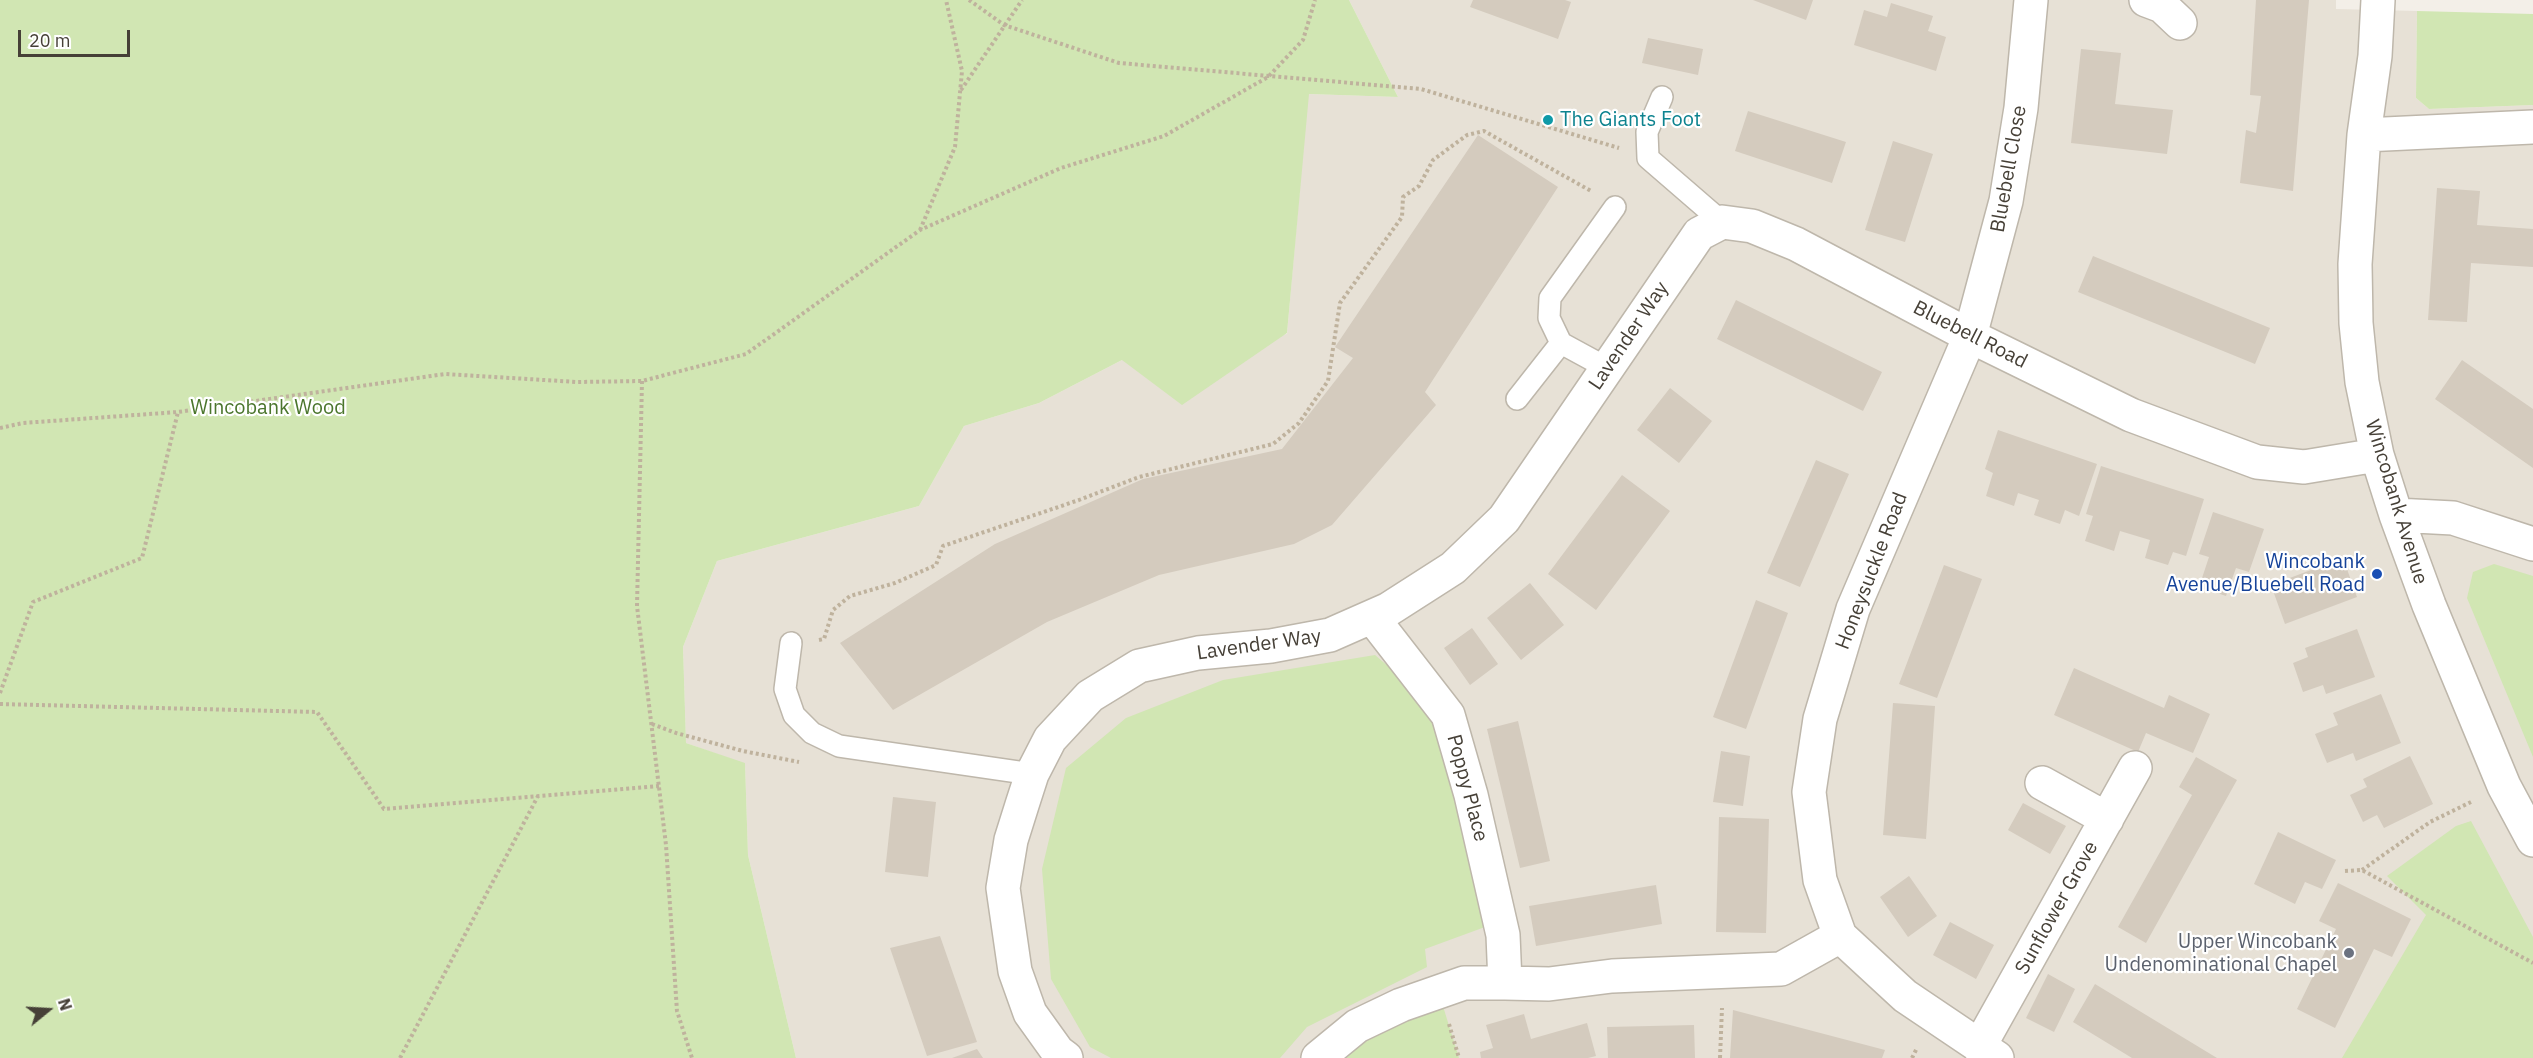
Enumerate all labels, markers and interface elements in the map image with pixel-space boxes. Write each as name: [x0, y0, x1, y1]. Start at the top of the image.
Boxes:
scale bar: [21, 18, 134, 56]
text: 20 m: [29, 29, 71, 52]
street label: Bluebell Close: [1986, 104, 2032, 234]
place label: The Giants Foot: [1560, 108, 1701, 132]
marker: The Giants Foot: [1541, 113, 1555, 127]
street label: Lavender Way: [1584, 277, 1674, 395]
street label: Bluebell Road: [1909, 296, 2031, 374]
park label: Wincobank Wood: [190, 396, 346, 420]
street label: Wincobank Avenue: [2360, 417, 2432, 587]
street label: Honeysuckle Road: [1831, 489, 1913, 653]
place label: Wincobank Avenue/Bluebell Road: [2166, 550, 2365, 597]
marker: Wincobank Avenue/Bluebell Road: [2370, 567, 2384, 581]
street label: Lavender Way: [1195, 624, 1323, 666]
street label: Poppy Place: [1441, 732, 1493, 844]
street label: Sunflower Grove: [2011, 837, 2103, 979]
place label: Upper Wincobank Undenominational Chapel: [2105, 930, 2337, 977]
marker: Upper Wincobank Undenominational Chapel: [2342, 946, 2356, 960]
north arrow: [18, 980, 78, 1040]
text: N: [54, 996, 76, 1013]

